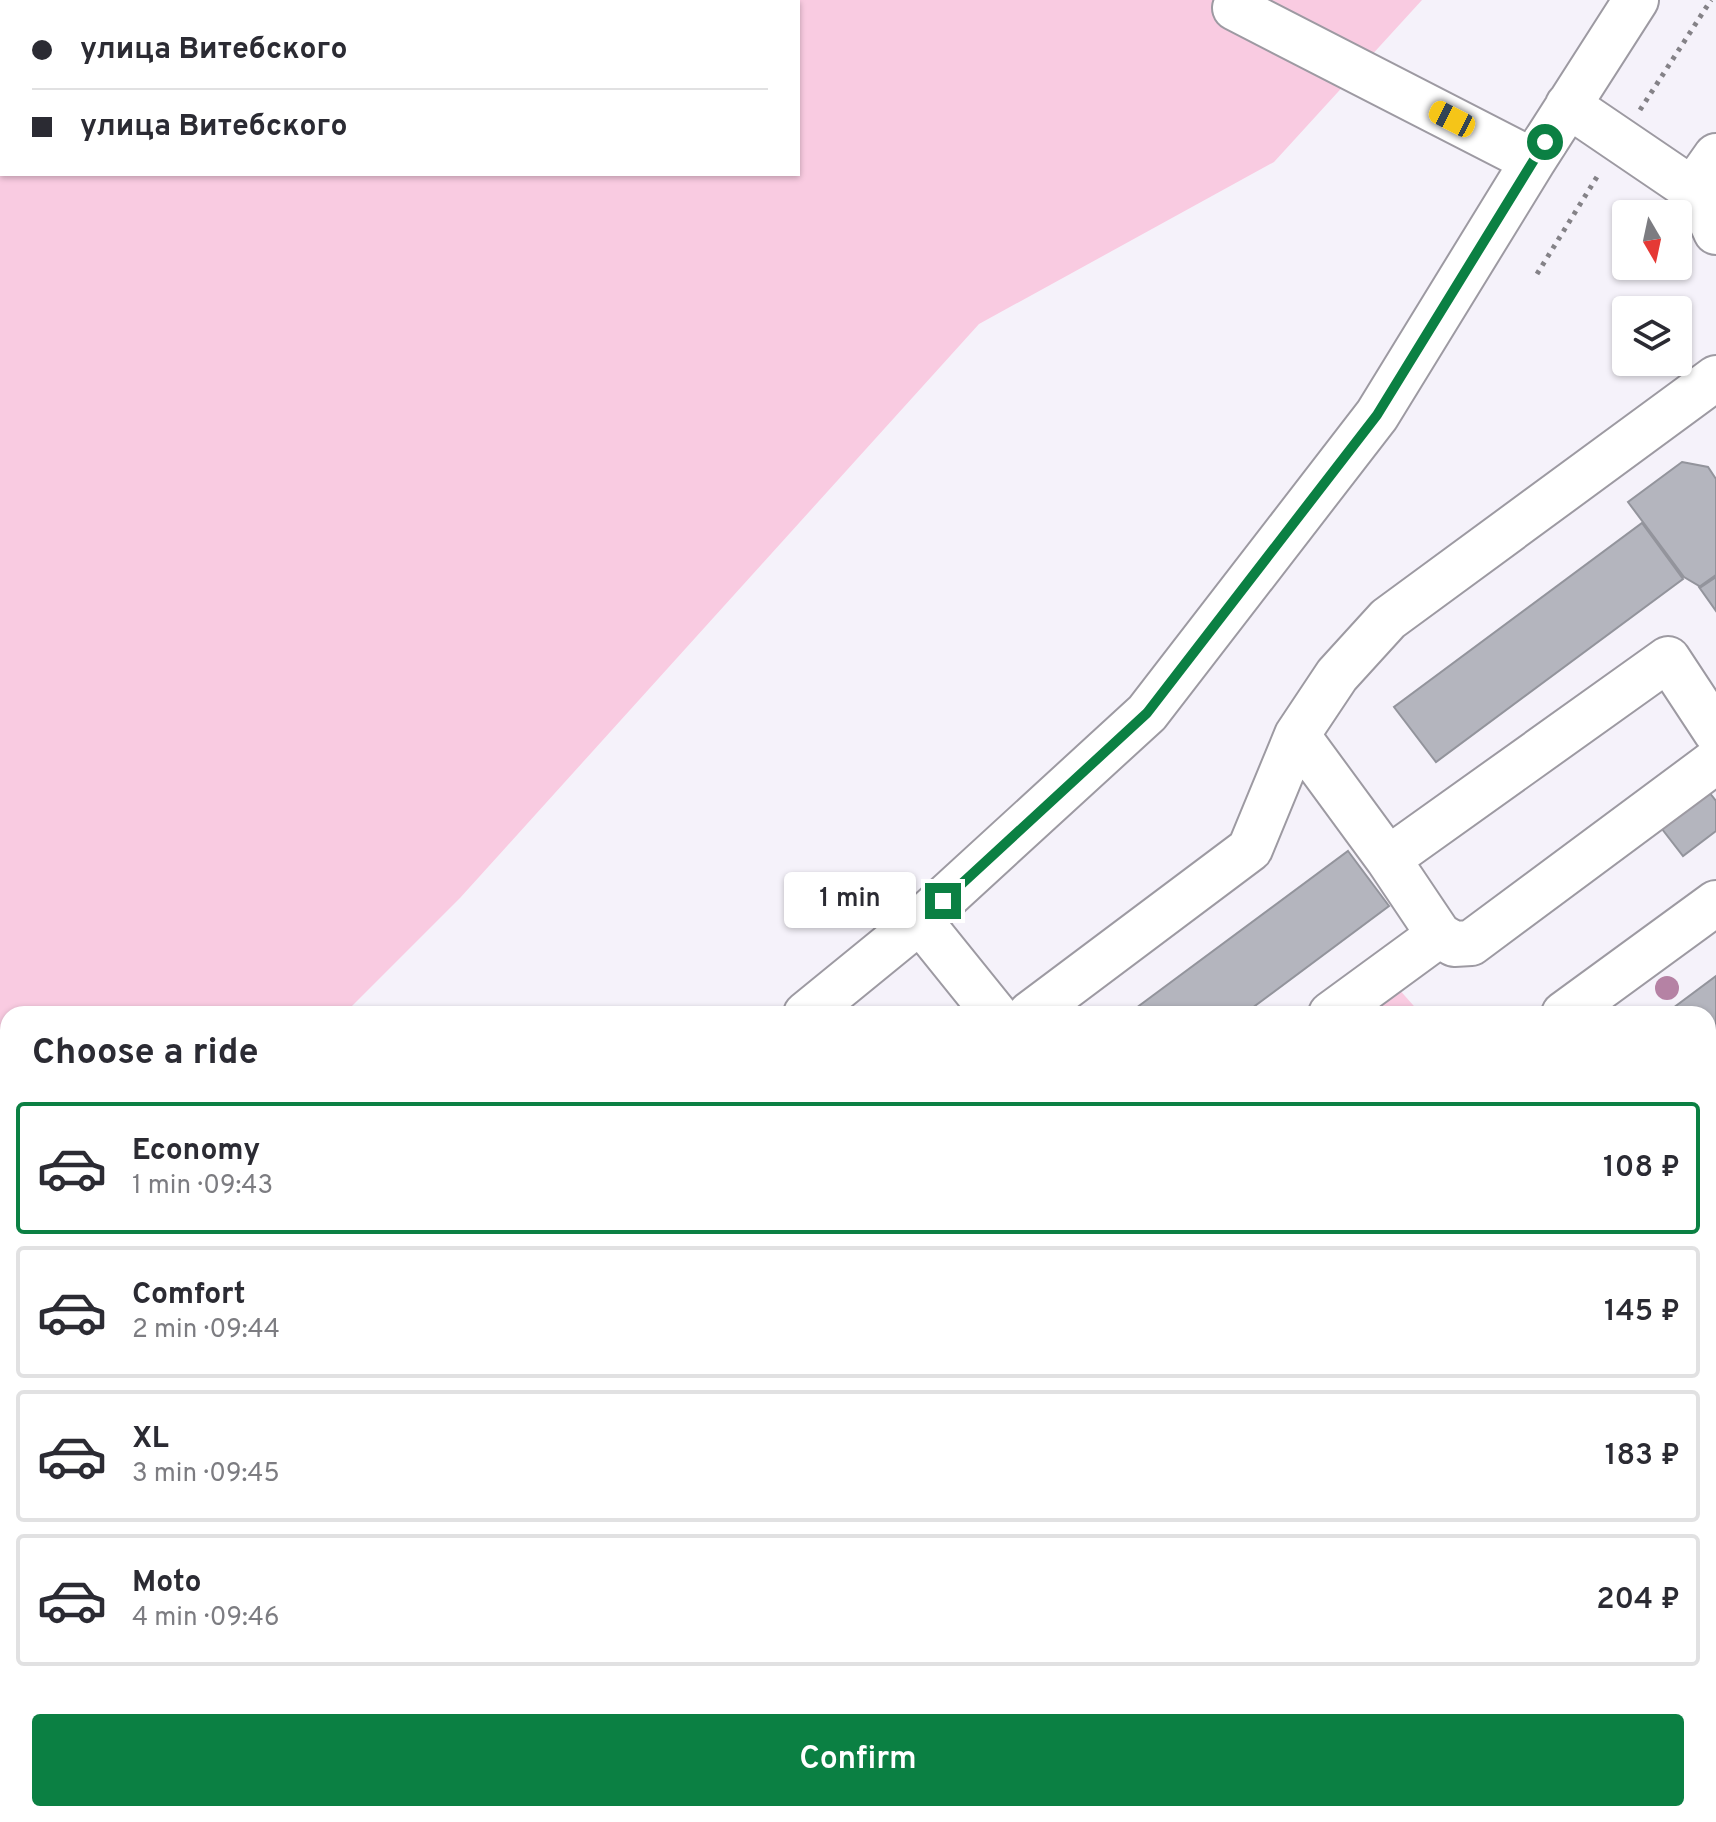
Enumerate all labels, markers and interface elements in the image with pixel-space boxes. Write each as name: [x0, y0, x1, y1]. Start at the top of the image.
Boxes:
text: улица Витебского: [80, 32, 347, 69]
car: [1425, 97, 1479, 141]
text: улица Витебского: [80, 109, 347, 146]
route start: [1527, 124, 1563, 160]
north arrow: [1612, 200, 1692, 280]
map controls: [1612, 200, 1692, 376]
button: layers: [1612, 296, 1692, 376]
callout: 1 min: [783, 873, 915, 929]
text: 1 min: [819, 883, 881, 916]
route end: [925, 883, 961, 919]
text: Choose a ride: [32, 1031, 258, 1077]
icon: car: [36, 1132, 108, 1204]
text: Economy: [132, 1133, 260, 1170]
text: 108 ₽: [1603, 1150, 1680, 1187]
text: 1 min · 09:43: [132, 1170, 273, 1203]
icon: car: [36, 1276, 108, 1348]
text: Comfort: [132, 1277, 245, 1314]
text: 145 ₽: [1604, 1294, 1680, 1331]
text: 2 min · 09:44: [132, 1314, 280, 1347]
icon: car: [36, 1420, 108, 1492]
text: XL: [132, 1421, 169, 1458]
text: 183 ₽: [1605, 1438, 1680, 1475]
text: 3 min · 09:45: [132, 1458, 280, 1491]
icon: car: [36, 1564, 108, 1636]
text: Moto: [132, 1565, 202, 1602]
text: 204 ₽: [1596, 1582, 1680, 1619]
text: 4 min · 09:46: [132, 1602, 279, 1635]
button: Confirm: [32, 1714, 1684, 1806]

